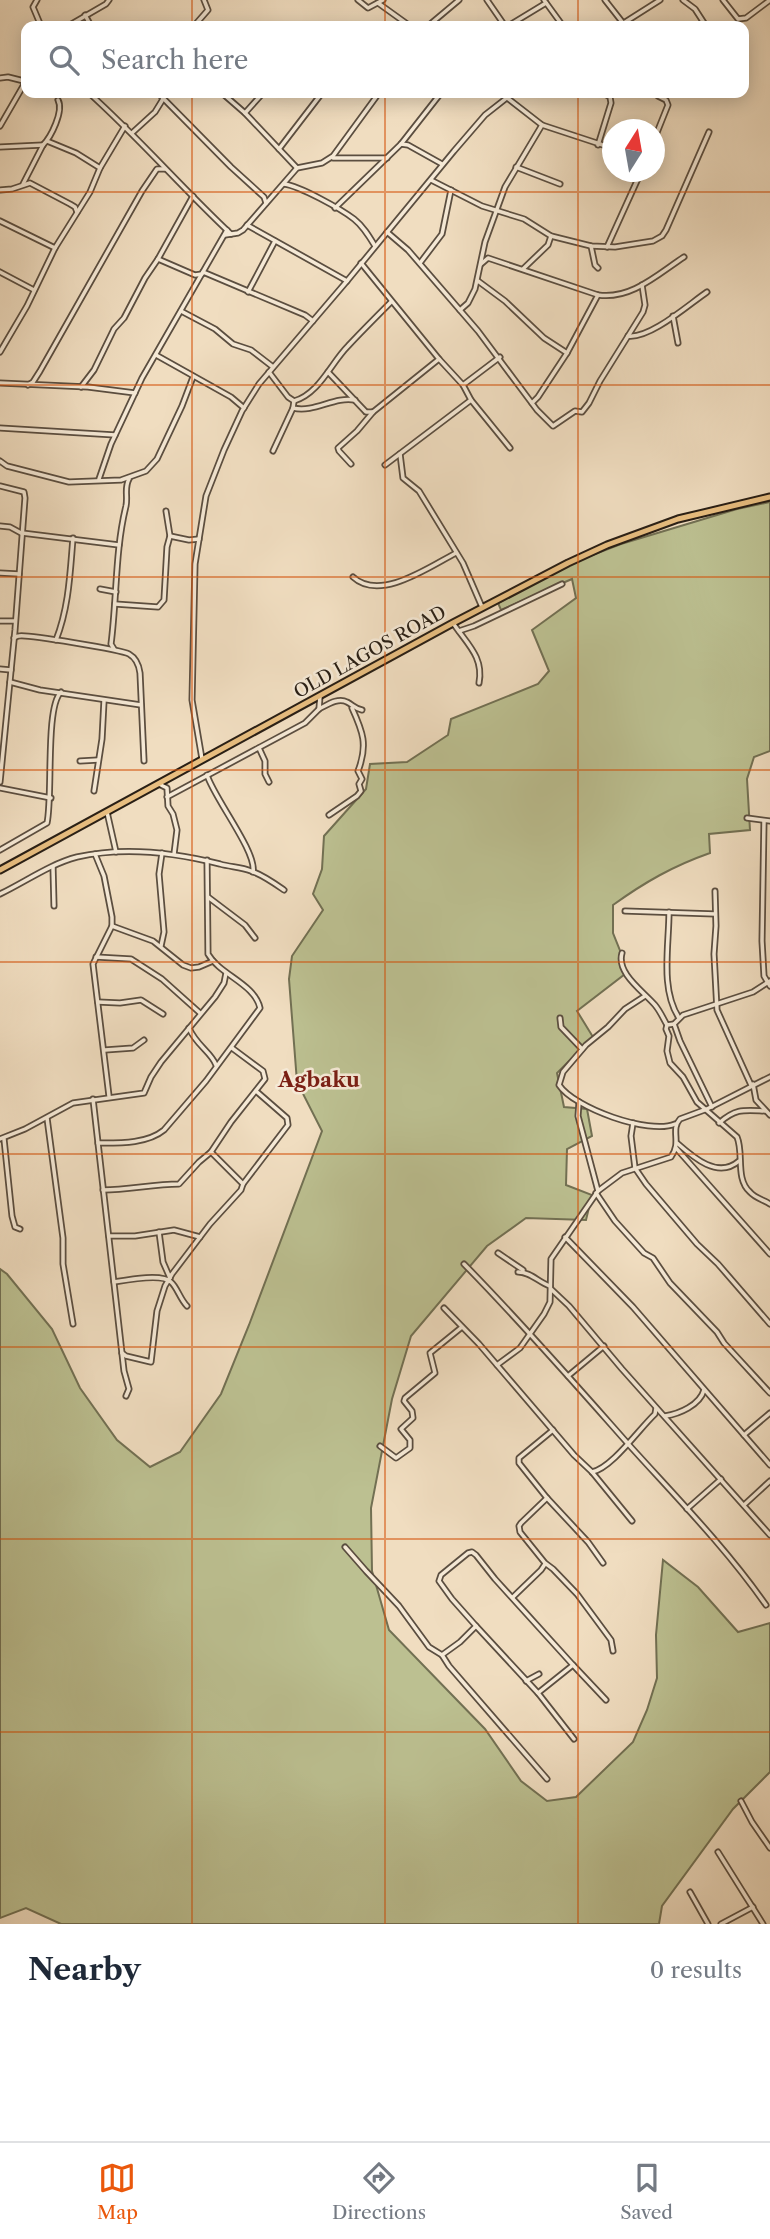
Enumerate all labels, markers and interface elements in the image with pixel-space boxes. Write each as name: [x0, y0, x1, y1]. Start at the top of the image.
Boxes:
search box: [21, 21, 749, 98]
icon: search: [45, 41, 83, 79]
text: Search here: [101, 44, 248, 76]
north arrow: [602, 119, 665, 182]
street label: OLD LAGOS ROAD: [290, 601, 450, 703]
district label: Agbaku: [277, 1067, 360, 1092]
text: Nearby: [28, 1951, 141, 1988]
text: 0 results: [650, 1956, 742, 1984]
tab: Map: [97, 2159, 138, 2224]
tab: Directions: [332, 2159, 426, 2224]
tab: Saved: [620, 2159, 673, 2224]

